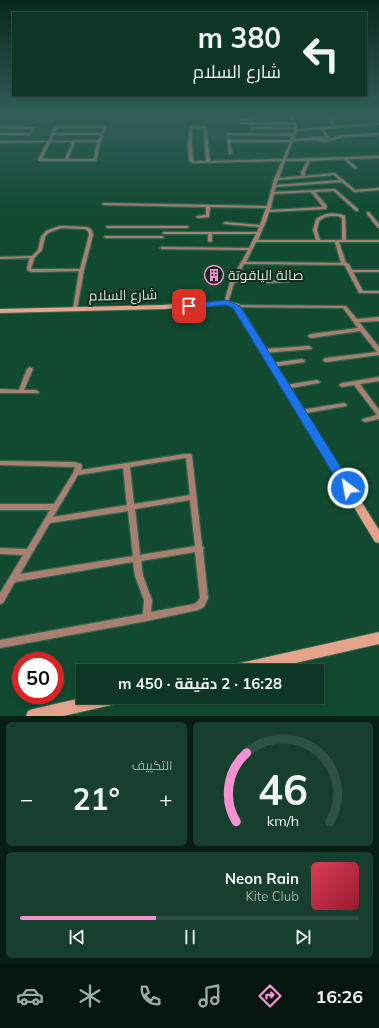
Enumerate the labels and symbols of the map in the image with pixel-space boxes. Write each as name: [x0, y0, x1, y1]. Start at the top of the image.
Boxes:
building icon: صالة الياقوتة: [203, 264, 225, 286]
place label: صالة الياقوتة: [228, 266, 304, 284]
street label: شارع السلام: [89, 285, 157, 306]
pin: [172, 289, 206, 323]
position arrow: [327, 467, 369, 509]
speed limit sign: 50: [12, 652, 64, 704]

